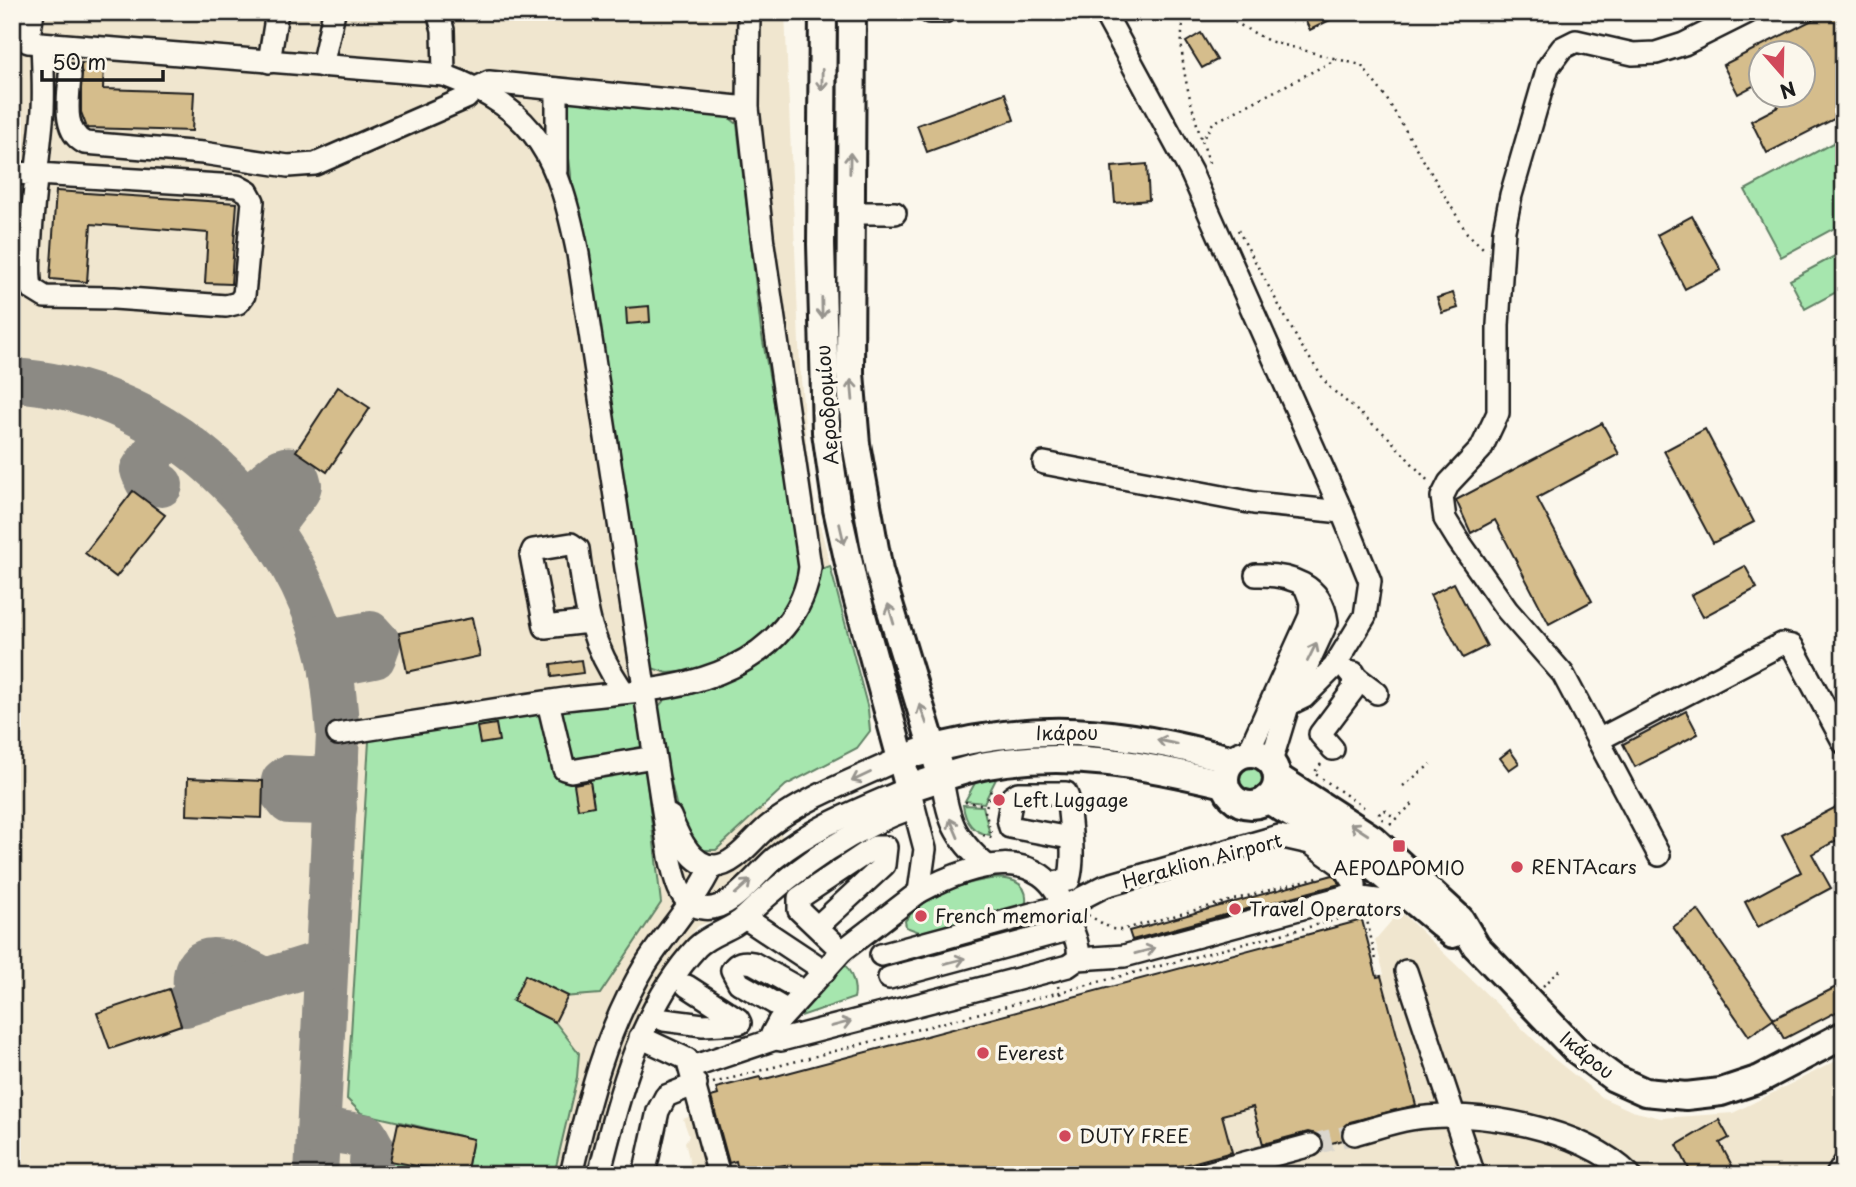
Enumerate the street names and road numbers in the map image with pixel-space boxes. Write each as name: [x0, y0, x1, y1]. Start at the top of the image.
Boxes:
street label: Αεροδρομίου: [808, 344, 844, 466]
street label: Ικάρου: [1036, 718, 1098, 746]
street label: Heraklion Airport: [1119, 825, 1285, 895]
street label: Ικάρου: [1555, 1024, 1621, 1085]

